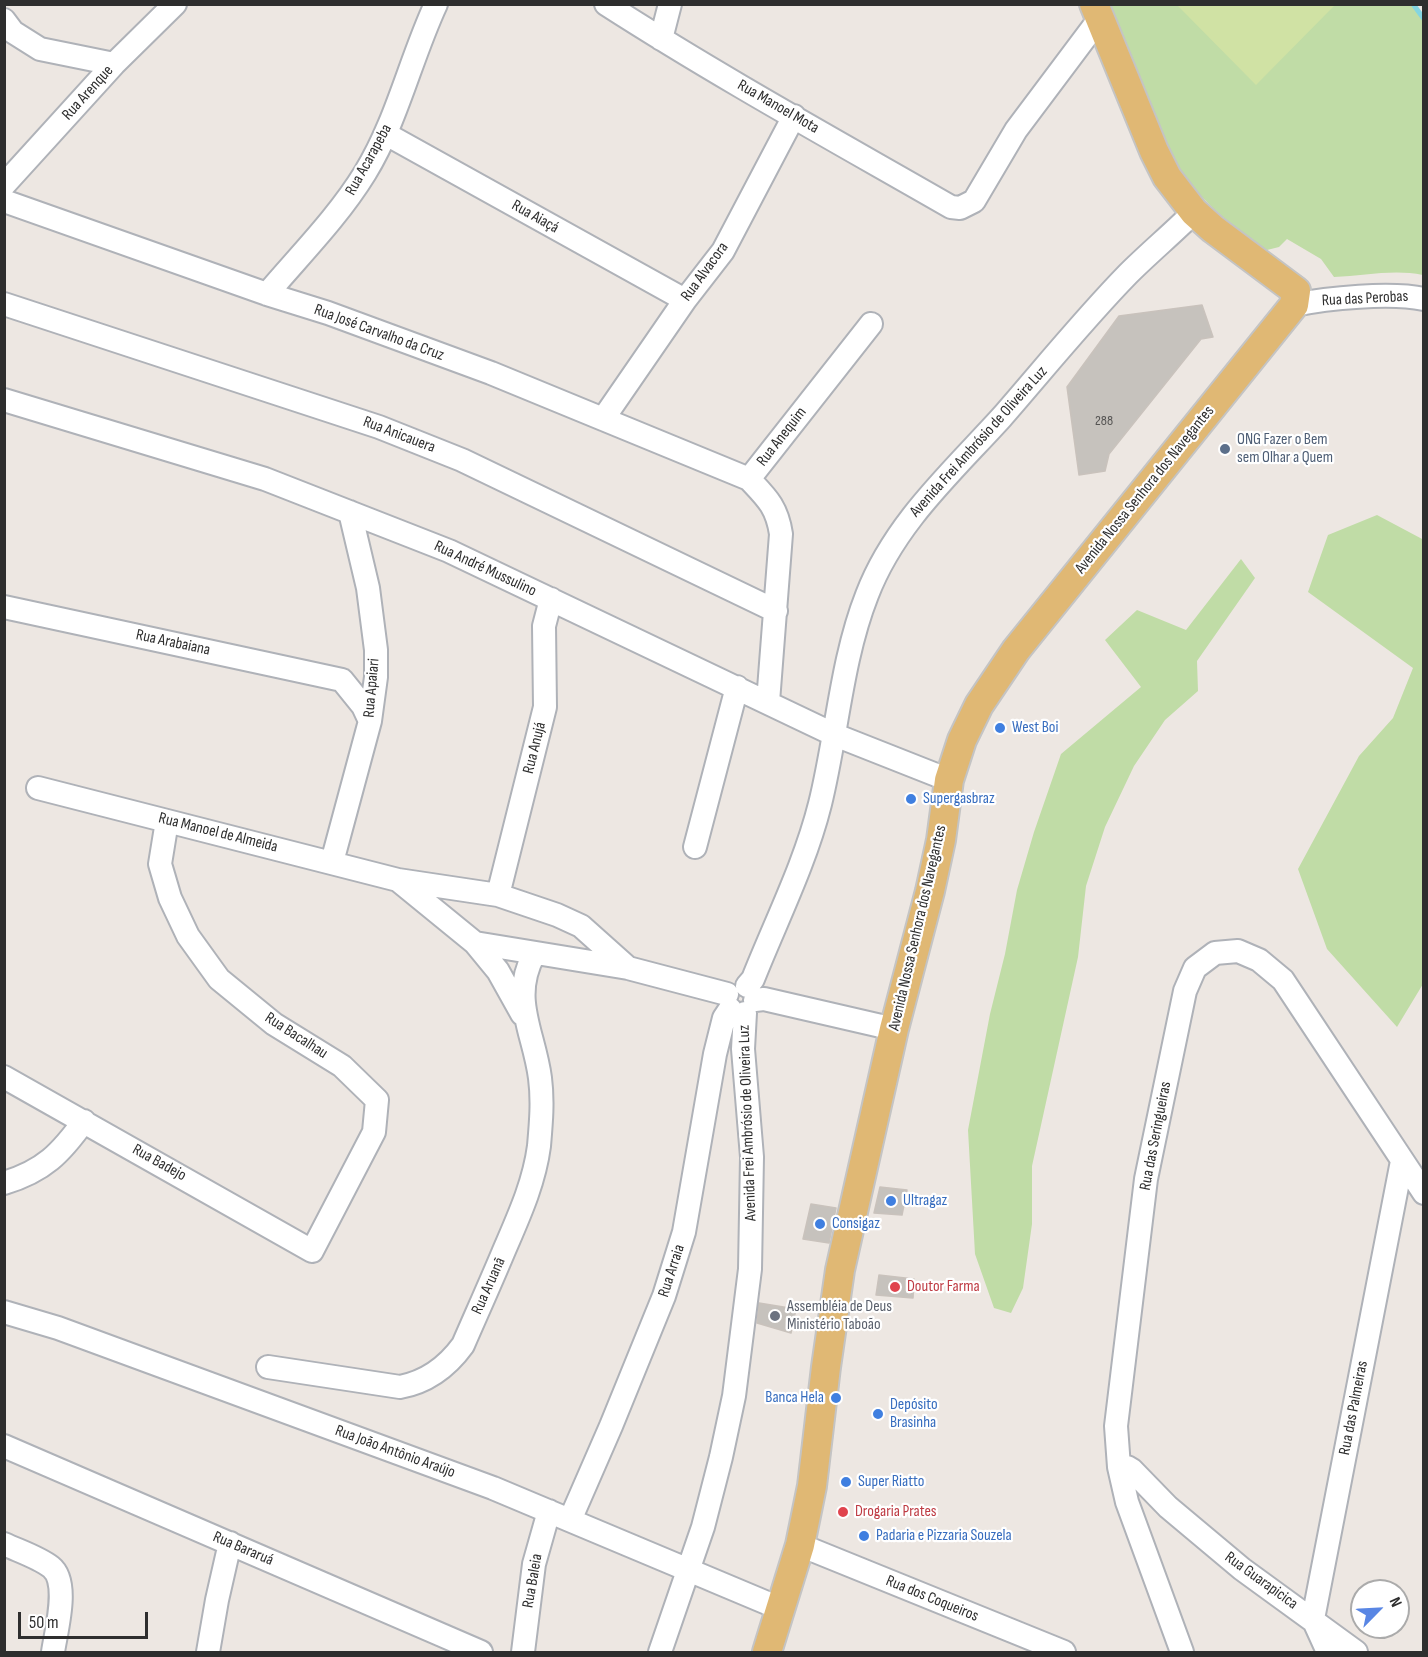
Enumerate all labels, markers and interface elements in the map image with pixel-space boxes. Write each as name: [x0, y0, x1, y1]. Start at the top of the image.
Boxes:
street label: Rua Arenque: [58, 62, 118, 124]
street label: Rua Manoel Mota: [734, 76, 822, 138]
street label: Rua Acarapeba: [342, 121, 396, 199]
street label: Rua Aiaçá: [508, 196, 562, 238]
street label: Rua Alvacora: [677, 239, 733, 305]
street label: Rua das Perobas: [1321, 287, 1409, 311]
street label: Rua José Carvalho da Cruz: [311, 301, 447, 365]
street label: Avenida Frei Ambrósio de Oliveira Luz: [906, 363, 1052, 521]
street label: Avenida Nossa Senhora dos Navegantes: [1071, 402, 1219, 578]
street label: Rua Anequim: [753, 404, 811, 470]
street label: Rua Anicauera: [360, 412, 438, 458]
house number: 288: [1095, 413, 1113, 429]
place label: ONG Fazer o Bem sem Olhar a Quem: [1237, 430, 1333, 468]
marker: ONG Fazer o Bem sem Olhar a Quem: [1218, 442, 1232, 456]
street label: Rua André Mussulino: [431, 537, 539, 601]
street label: Rua Arabaiana: [134, 626, 212, 660]
street label: Rua Apaiari: [360, 658, 384, 718]
place label: West Boi: [1012, 718, 1058, 738]
street label: Rua Anujá: [519, 720, 551, 776]
marker: West Boi: [993, 721, 1007, 735]
place label: Supergasbraz: [923, 789, 995, 809]
marker: Supergasbraz: [904, 792, 918, 806]
street label: Rua Manoel de Almeida: [156, 809, 280, 857]
street label: Avenida Nossa Senhora dos Navegantes: [885, 823, 951, 1033]
street label: Rua Bacalhau: [261, 1009, 331, 1063]
street label: Avenida Frei Ambrósio de Oliveira Luz: [735, 1025, 761, 1221]
street label: Rua das Seringueiras: [1136, 1080, 1176, 1192]
street label: Rua Badejo: [129, 1140, 189, 1186]
place label: Ultragaz: [903, 1191, 947, 1211]
marker: Ultragaz: [884, 1194, 898, 1208]
place label: Consigaz: [832, 1214, 880, 1234]
marker: Consigaz: [813, 1217, 827, 1231]
street label: Rua Arraia: [655, 1242, 689, 1300]
street label: Rua Aruanã: [468, 1255, 510, 1317]
place label: Doutor Farma: [907, 1277, 980, 1297]
marker: Doutor Farma: [888, 1280, 902, 1294]
place label: Assembléia de Deus Ministério Taboão: [787, 1297, 892, 1335]
marker: Assembléia de Deus Ministério Taboão: [768, 1309, 782, 1323]
street label: Rua das Palmeiras: [1335, 1359, 1373, 1457]
place label: Banca Hela: [765, 1388, 824, 1408]
marker: Banca Hela: [829, 1391, 843, 1405]
place label: Depósito Brasinha: [890, 1395, 938, 1433]
marker: Depósito Brasinha: [871, 1407, 885, 1421]
street label: Rua João Antônio Araújo: [332, 1421, 458, 1483]
place label: Super Riatto: [858, 1472, 925, 1492]
marker: Super Riatto: [839, 1475, 853, 1489]
place label: Drogaria Prates: [855, 1502, 937, 1522]
marker: Drogaria Prates: [836, 1505, 850, 1519]
place label: Padaria e Pizzaria Souzela: [876, 1526, 1012, 1546]
street label: Rua Bararuá: [210, 1528, 276, 1570]
marker: Padaria e Pizzaria Souzela: [857, 1529, 871, 1543]
street label: Rua Guarapicica: [1221, 1548, 1301, 1614]
street label: Rua Baleia: [519, 1552, 547, 1610]
street label: Rua dos Coqueiros: [883, 1572, 981, 1626]
north arrow: [1350, 1579, 1410, 1639]
text: N: [1385, 1595, 1405, 1610]
scale bar: [21, 1600, 152, 1638]
text: 50 m: [29, 1612, 59, 1633]

